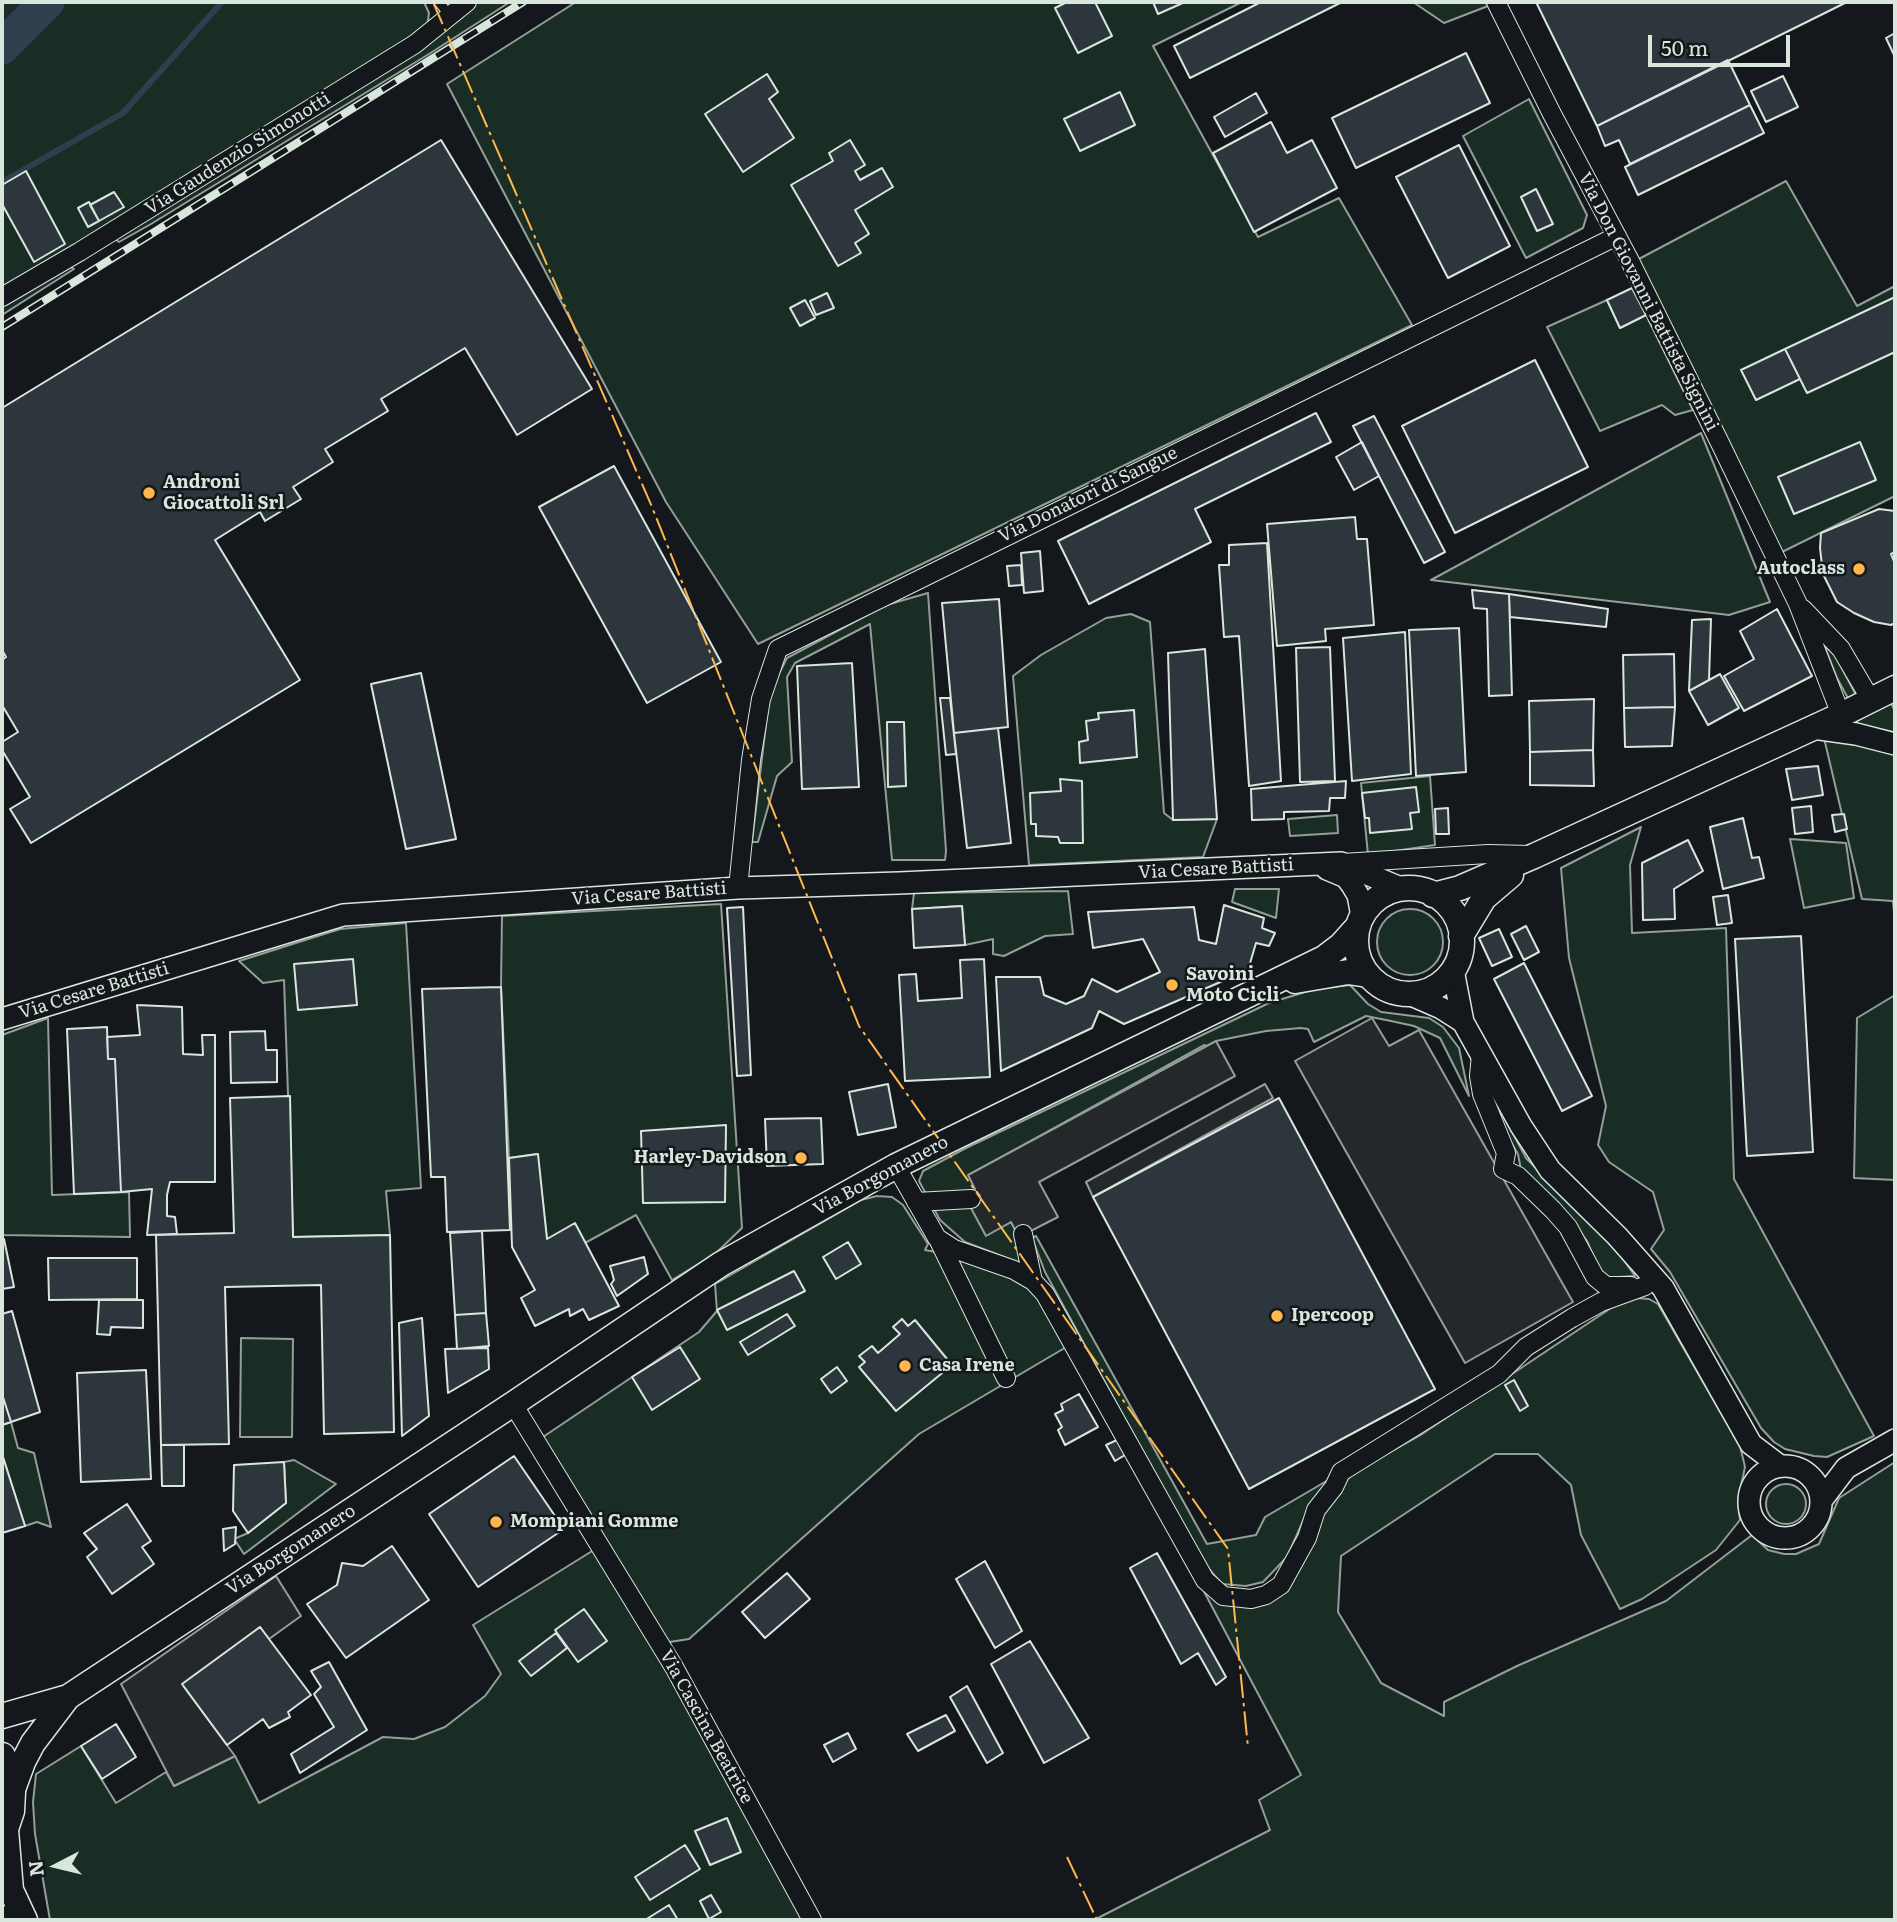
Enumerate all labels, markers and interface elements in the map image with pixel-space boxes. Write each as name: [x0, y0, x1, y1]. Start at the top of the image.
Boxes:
scale bar: [1652, 21, 1794, 65]
text: 50 m: [1661, 31, 1708, 62]
street label: Via Gaudenzio Simonotti: [141, 88, 335, 220]
street label: Via Don Giovanni Battista Signini: [1573, 169, 1723, 435]
street label: Via Donatori di Sangue: [995, 442, 1181, 548]
place label: Androni Giocattoli Srl: [163, 472, 285, 514]
marker: Androni Giocattoli Srl: [141, 485, 157, 501]
place label: Autoclass: [1757, 558, 1845, 580]
marker: Autoclass: [1851, 561, 1867, 577]
street label: Via Cesare Battisti: [1138, 854, 1294, 884]
street label: Via Cesare Battisti: [571, 878, 727, 910]
street label: Via Cesare Battisti: [16, 958, 172, 1024]
place label: Savoini Moto Cicli: [1186, 964, 1279, 1006]
marker: Savoini Moto Cicli: [1164, 977, 1180, 993]
street label: Via Borgomanero: [810, 1131, 952, 1221]
place label: Harley-Davidson: [633, 1147, 787, 1169]
marker: Harley-Davidson: [793, 1150, 809, 1166]
place label: Ipercoop: [1291, 1305, 1374, 1327]
marker: Ipercoop: [1269, 1308, 1285, 1324]
place label: Casa Irene: [919, 1355, 1015, 1377]
marker: Casa Irene: [897, 1358, 913, 1374]
street label: Via Borgomanero: [222, 1500, 360, 1600]
place label: Mompiani Gomme: [510, 1511, 678, 1533]
marker: Mompiani Gomme: [488, 1514, 504, 1530]
street label: Via Cascina Beatrice: [655, 1646, 757, 1808]
north arrow: [21, 1831, 91, 1901]
text: N: [20, 1859, 50, 1878]

